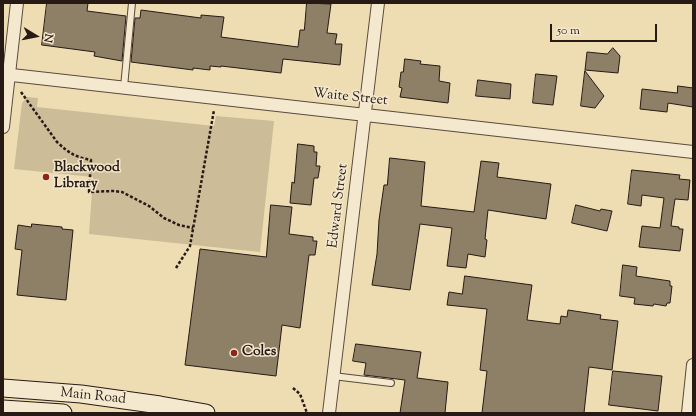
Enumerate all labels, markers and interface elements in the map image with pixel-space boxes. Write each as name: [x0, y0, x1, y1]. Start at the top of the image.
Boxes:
north arrow: [16, 16, 56, 56]
scale bar: [552, 16, 659, 42]
text: 50 m: [557, 22, 580, 40]
text: N: [39, 32, 56, 44]
street label: Waite Street: [312, 86, 388, 110]
place label: Blackwood Library: [54, 161, 120, 194]
street label: Edward Street: [325, 163, 353, 249]
marker: Blackwood Library: [41, 172, 51, 182]
place label: Coles: [242, 345, 276, 361]
marker: Coles: [229, 348, 239, 358]
street label: Main Road: [59, 385, 127, 409]

